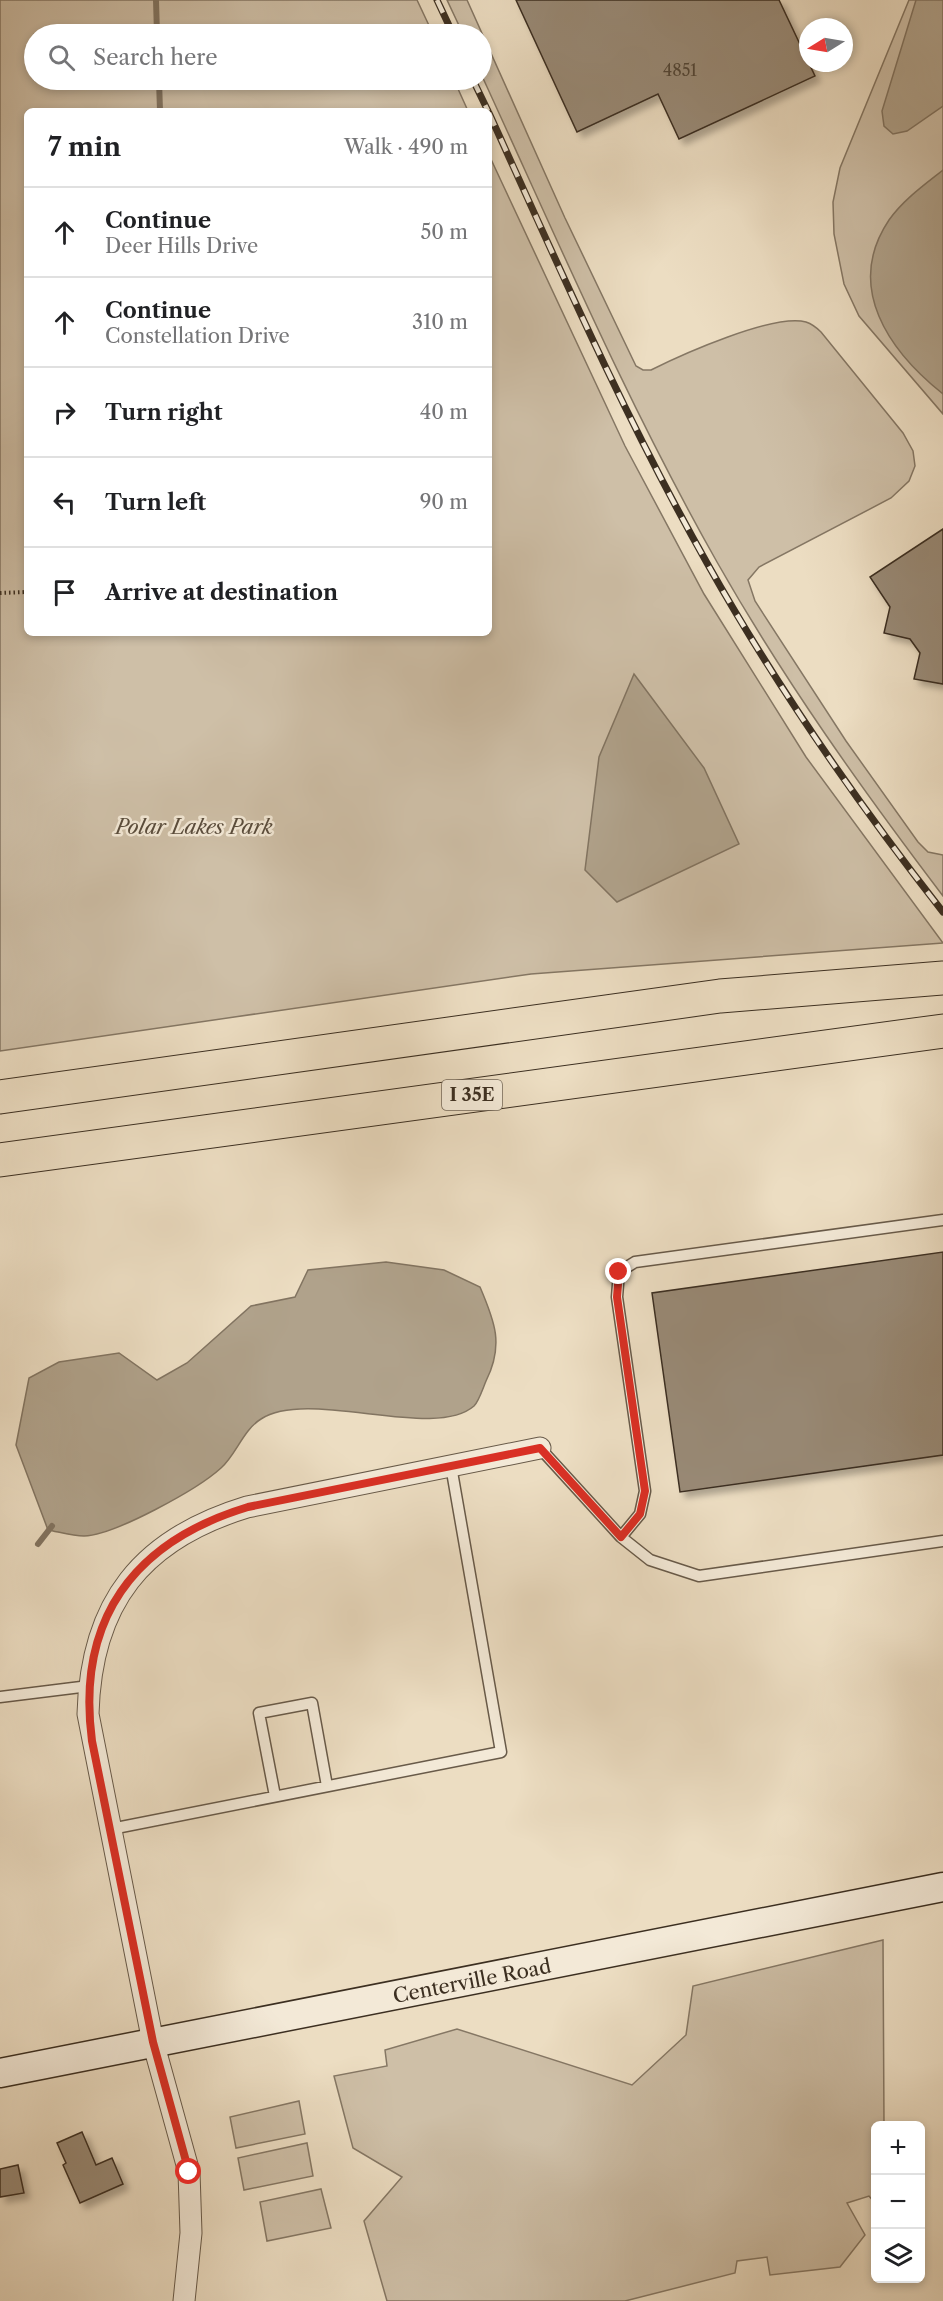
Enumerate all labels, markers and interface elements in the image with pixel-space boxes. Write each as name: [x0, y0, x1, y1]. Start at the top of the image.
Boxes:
north arrow: [799, 18, 853, 72]
search box: [24, 24, 492, 90]
icon: search: [45, 41, 78, 74]
text: Search here: [93, 44, 218, 71]
house number: 4851: [663, 60, 697, 80]
text: 7 min: [48, 131, 121, 163]
text: Walk · 490 m: [344, 135, 468, 159]
text: Continue: [105, 207, 211, 234]
icon: ahead: [48, 216, 81, 249]
text: 50 m: [421, 220, 468, 244]
text: Deer Hills Drive: [105, 234, 258, 258]
text: Continue: [105, 297, 211, 324]
icon: ahead: [48, 306, 81, 339]
text: 310 m: [412, 310, 468, 334]
text: Constellation Drive: [105, 324, 290, 348]
icon: right: [48, 396, 81, 429]
text: Turn right: [105, 399, 223, 426]
text: 40 m: [420, 400, 468, 424]
icon: left: [48, 486, 81, 519]
text: Turn left: [105, 489, 206, 516]
text: 90 m: [420, 490, 468, 514]
icon: arrive: [48, 576, 81, 609]
text: Arrive at destination: [105, 579, 338, 606]
park label: Polar Lakes Park: [113, 815, 273, 839]
road number: I 35E: [442, 1080, 502, 1110]
route end: [605, 1258, 631, 1284]
street label: Centerville Road: [391, 1954, 553, 2008]
map controls: [871, 2121, 925, 2283]
button: +: [871, 2121, 925, 2175]
route start: [175, 2158, 201, 2184]
button: −: [871, 2175, 925, 2229]
button: layers: [871, 2229, 925, 2283]

